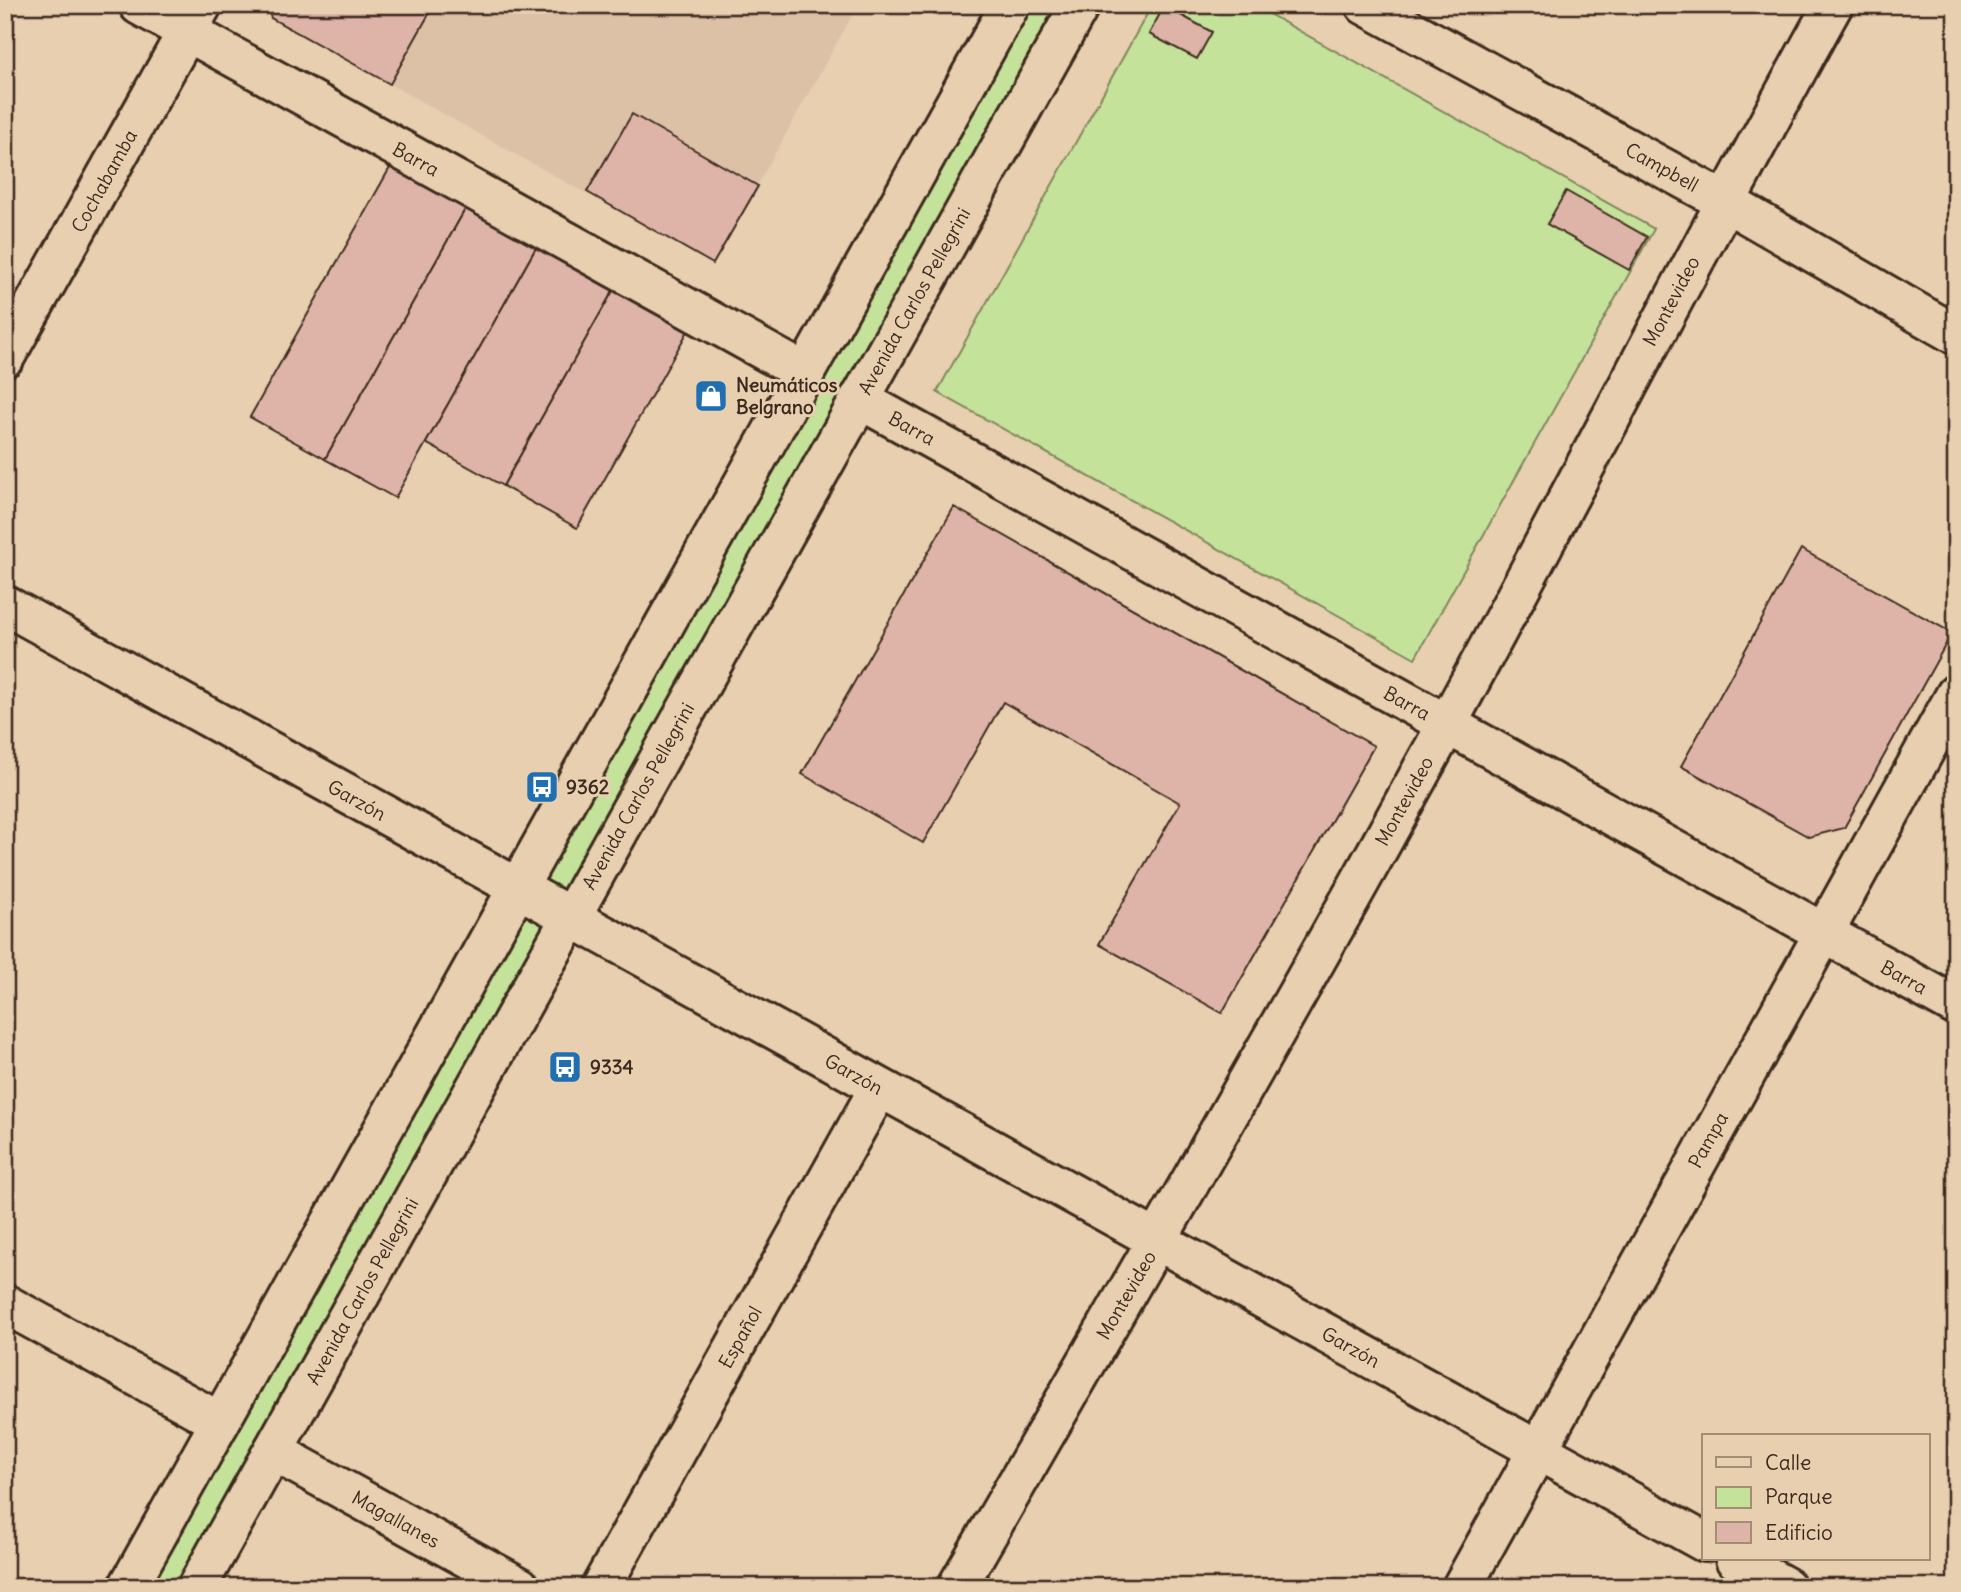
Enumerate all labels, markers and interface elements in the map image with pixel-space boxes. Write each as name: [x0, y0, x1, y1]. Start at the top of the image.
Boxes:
street label: Cochabamba: [66, 125, 142, 237]
street label: Barra: [389, 137, 444, 182]
street label: Campbell: [1621, 137, 1703, 197]
street label: Avenida Carlos Pellegrini: [853, 203, 975, 399]
street label: Montevideo: [1637, 252, 1705, 350]
place label: Neumáticos Belgrano: [736, 373, 838, 419]
shop icon: Neumáticos Belgrano: [692, 377, 730, 415]
street label: Barra: [885, 406, 940, 451]
street label: Barra: [1380, 681, 1435, 726]
street label: Avenida Carlos Pellegrini: [577, 698, 699, 894]
street label: Montevideo: [1370, 752, 1438, 850]
bus stop icon: 9362: [523, 768, 561, 806]
street label: Garzón: [324, 774, 390, 826]
place label: 9362: [566, 775, 609, 799]
street label: Barra: [1877, 955, 1932, 1000]
bus stop icon: 9334: [546, 1048, 584, 1086]
street label: Garzón: [821, 1048, 887, 1100]
place label: 9334: [590, 1055, 634, 1079]
street label: Pampa: [1683, 1108, 1733, 1172]
street label: Avenida Carlos Pellegrini: [301, 1193, 423, 1389]
street label: Montevideo: [1091, 1246, 1161, 1344]
street label: Español: [713, 1302, 767, 1372]
street label: Garzón: [1318, 1321, 1384, 1373]
legend: [1702, 1434, 1930, 1560]
text: Calle: [1765, 1449, 1811, 1476]
text: Parque: [1765, 1483, 1833, 1510]
street label: Magallanes: [348, 1485, 444, 1553]
text: Edificio: [1765, 1519, 1833, 1546]

